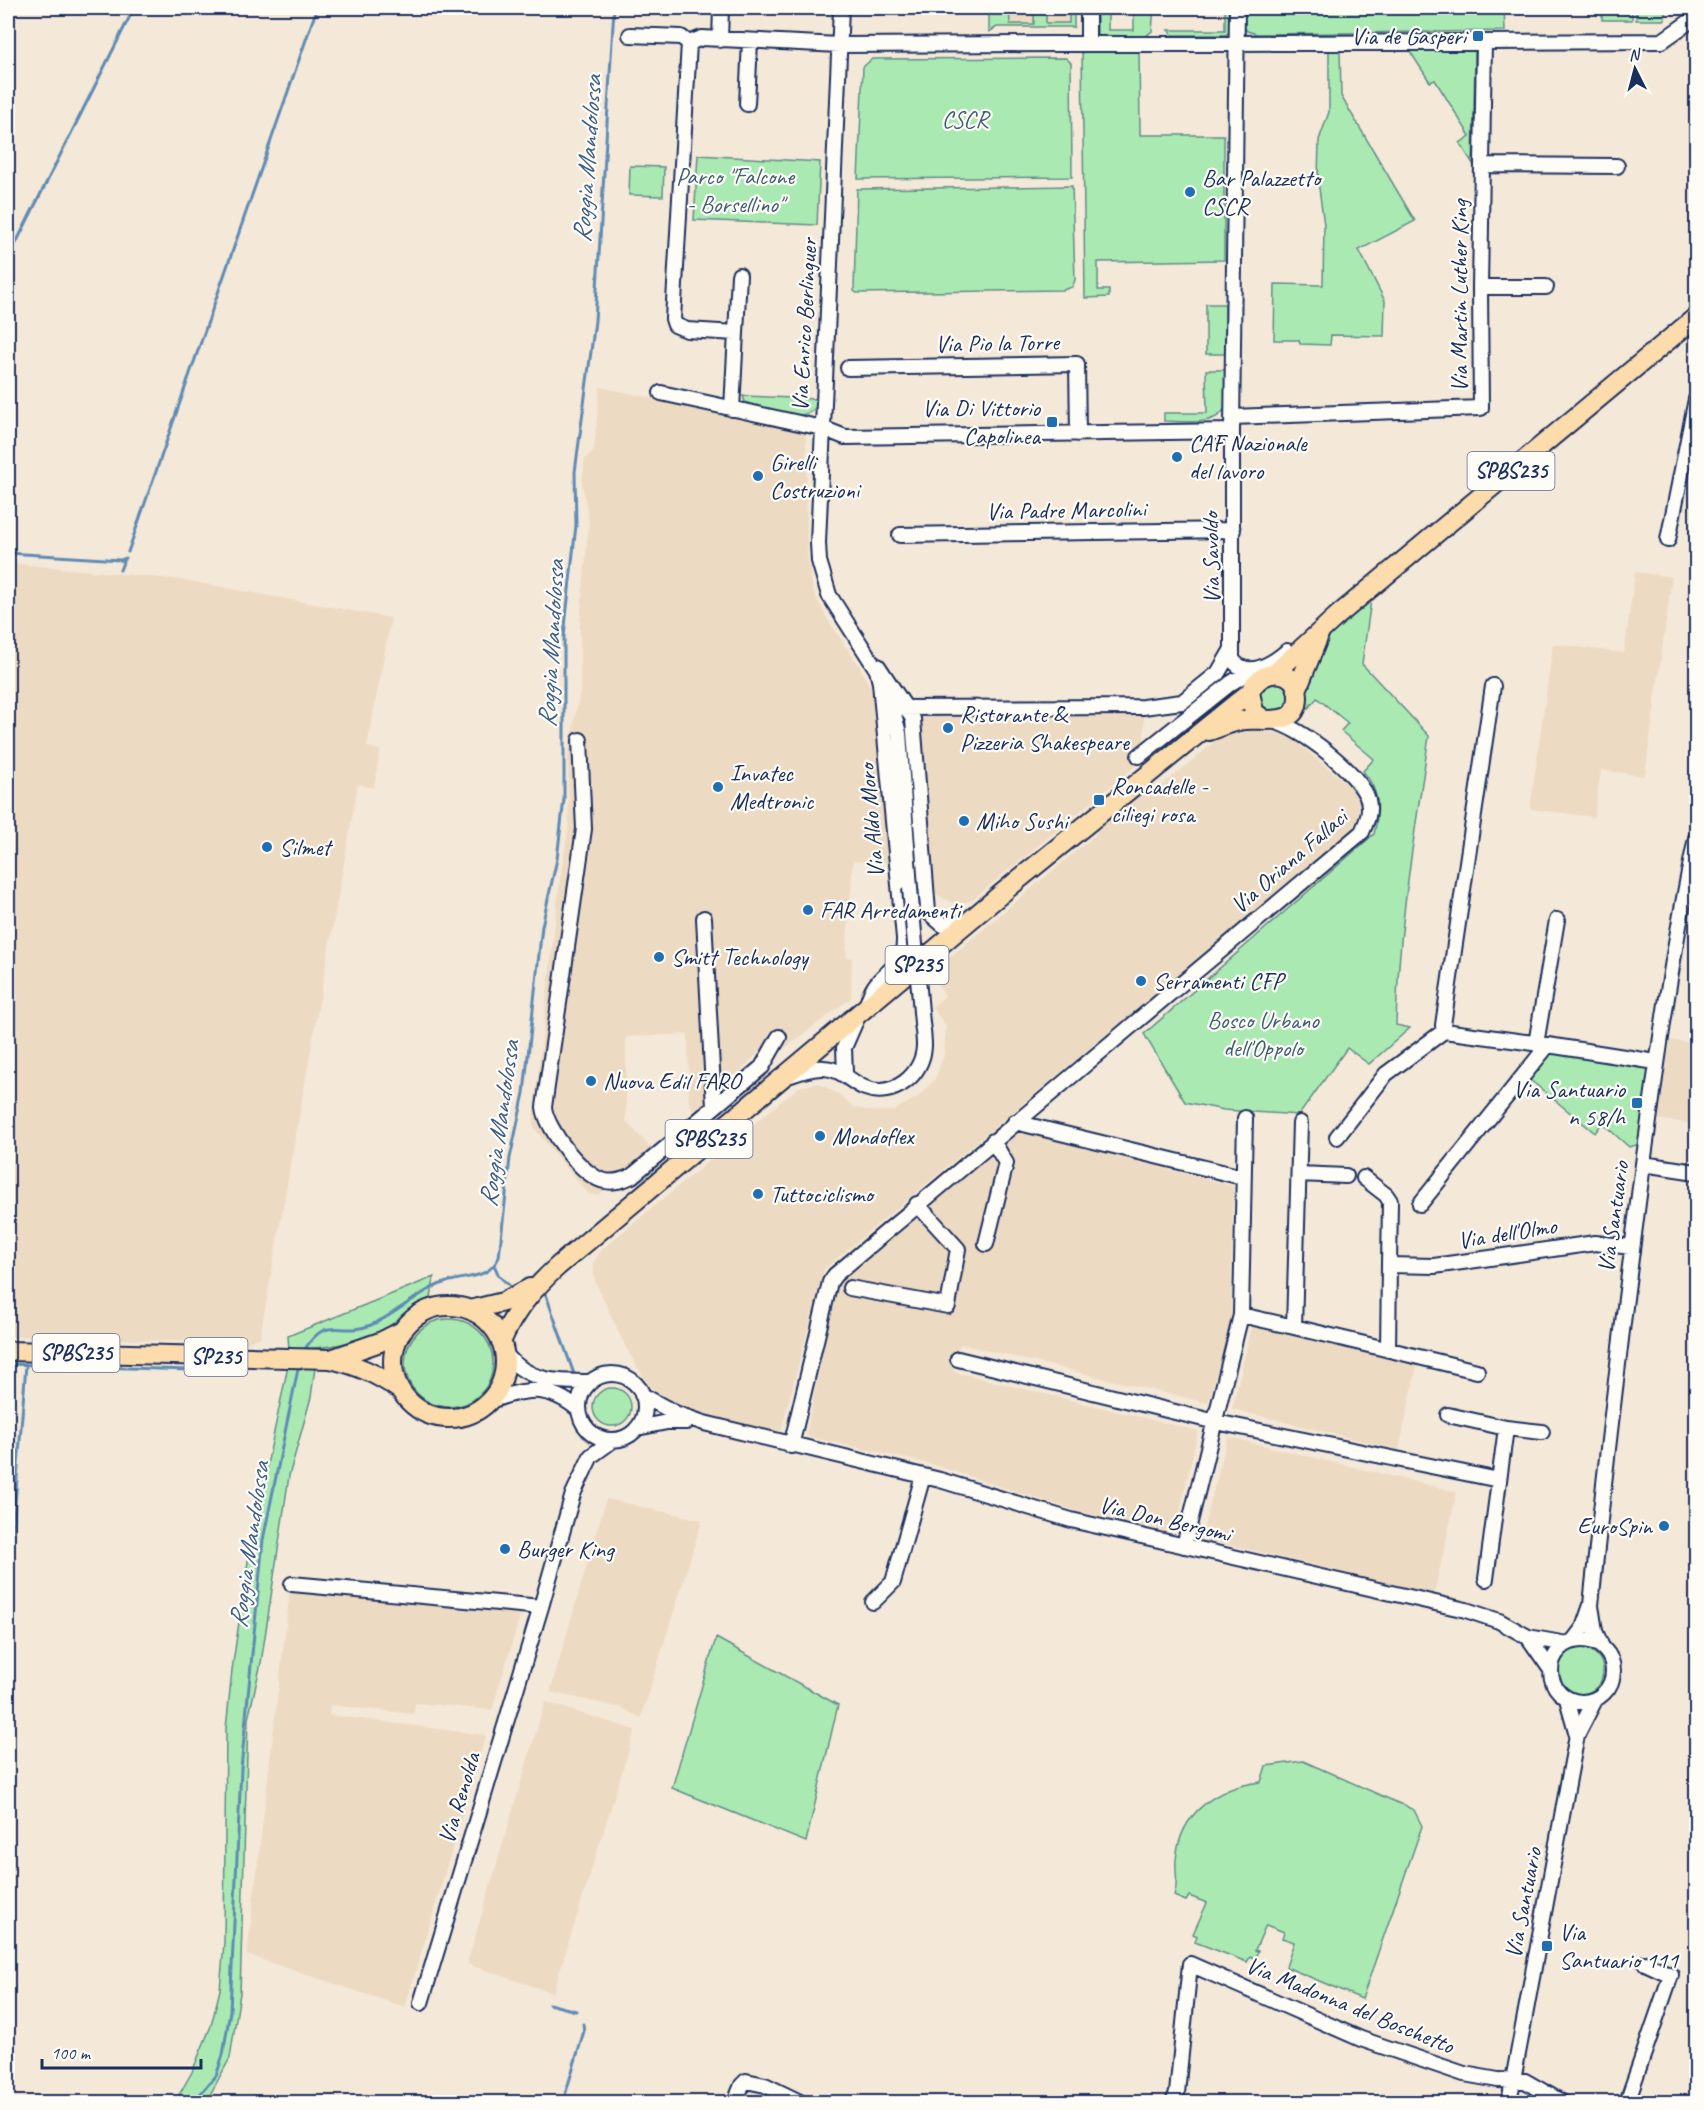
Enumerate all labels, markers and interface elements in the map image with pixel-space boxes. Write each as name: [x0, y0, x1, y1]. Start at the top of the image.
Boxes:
place label: Via de Gasperi: [1351, 21, 1469, 51]
marker: Via de Gasperi: [1471, 29, 1485, 43]
north arrow: [1605, 39, 1665, 99]
text: N: [1628, 44, 1643, 66]
water label: Roggia Mandolossa: [565, 72, 609, 243]
park label: CSCR: [942, 104, 991, 134]
park label: Parco "Falcone - Borsellino": [676, 161, 796, 219]
place label: Bar Palazzetto CSCR: [1202, 163, 1323, 221]
marker: Bar Palazzetto CSCR: [1183, 185, 1197, 199]
street label: Via Martin Luther King: [1444, 197, 1474, 392]
street label: Via Enrico Berlinguer: [784, 235, 824, 412]
street label: Via Pio la Torre: [935, 327, 1061, 359]
place label: Via Di Vittorio Capolinea: [922, 393, 1042, 451]
marker: Via Di Vittorio Capolinea: [1045, 415, 1059, 429]
place label: CAF Nazionale del lavoro: [1189, 428, 1309, 486]
place label: Girelli Costruzioni: [770, 447, 862, 505]
marker: CAF Nazionale del lavoro: [1170, 450, 1184, 464]
road number: SPBS235: [1468, 452, 1555, 490]
marker: Girelli Costruzioni: [751, 469, 765, 483]
street label: Via Padre Marcolini: [986, 494, 1149, 526]
street label: Via Savoldo: [1195, 509, 1227, 604]
water label: Roggia Mandolossa: [530, 557, 572, 728]
place label: Ristorante & Pizzeria Shakespeare: [960, 699, 1131, 757]
marker: Ristorante & Pizzeria Shakespeare: [941, 721, 955, 735]
place label: Invatec Medtronic: [730, 758, 815, 816]
street label: Via Aldo Moro: [851, 760, 891, 879]
place label: Roncadelle - ciliegi rosa: [1111, 771, 1209, 829]
marker: Invatec Medtronic: [711, 780, 725, 794]
marker: Roncadelle - ciliegi rosa: [1092, 793, 1106, 807]
street label: Via Oriana Fallaci: [1224, 800, 1355, 920]
place label: Miho Sushi: [976, 806, 1070, 836]
marker: Miho Sushi: [957, 814, 971, 828]
place label: Silmet: [279, 832, 333, 862]
marker: Silmet: [260, 840, 274, 854]
place label: FAR Arredamenti: [820, 895, 963, 925]
marker: FAR Arredamenti: [801, 903, 815, 917]
place label: Smitt Technology: [671, 942, 809, 972]
road number: SP235: [886, 946, 948, 984]
marker: Smitt Technology: [652, 950, 666, 964]
place label: Serramenti CFP: [1153, 966, 1287, 996]
marker: Serramenti CFP: [1134, 974, 1148, 988]
park label: Bosco Urbano dell'Oppolo: [1207, 1005, 1320, 1063]
water label: Roggia Mandolossa: [471, 1036, 527, 1209]
place label: Nuova Edil FARO: [603, 1066, 743, 1096]
marker: Nuova Edil FARO: [584, 1074, 598, 1088]
place label: Via Santuario n 58/h: [1513, 1074, 1627, 1132]
marker: Via Santuario n 58/h: [1630, 1096, 1644, 1110]
road number: SPBS235: [666, 1120, 752, 1158]
place label: Mondoflex: [832, 1121, 915, 1151]
marker: Mondoflex: [813, 1129, 827, 1143]
street label: Via Santuario: [1590, 1158, 1636, 1275]
place label: Tuttociclismo: [770, 1179, 875, 1209]
marker: Tuttociclismo: [751, 1187, 765, 1201]
street label: Via dell'Olmo: [1456, 1210, 1560, 1256]
road number: SPBS235: [32, 1334, 119, 1372]
road number: SP235: [184, 1338, 248, 1376]
water label: Roggia Mandolossa: [221, 1457, 277, 1630]
street label: Via Don Bergomi: [1096, 1489, 1237, 1550]
place label: EuroSpin: [1577, 1511, 1653, 1541]
marker: EuroSpin: [1657, 1519, 1671, 1533]
place label: Burger King: [517, 1534, 616, 1564]
marker: Burger King: [498, 1542, 512, 1556]
street label: Via Renolda: [431, 1747, 487, 1847]
street label: Via Santuario: [1498, 1844, 1549, 1961]
place label: Via Santuario 111: [1559, 1917, 1679, 1975]
marker: Via Santuario 111: [1540, 1939, 1554, 1953]
street label: Via Madonna del Boschetto: [1242, 1950, 1460, 2061]
scale bar: [42, 2032, 201, 2070]
text: 100 m: [51, 2042, 92, 2064]

